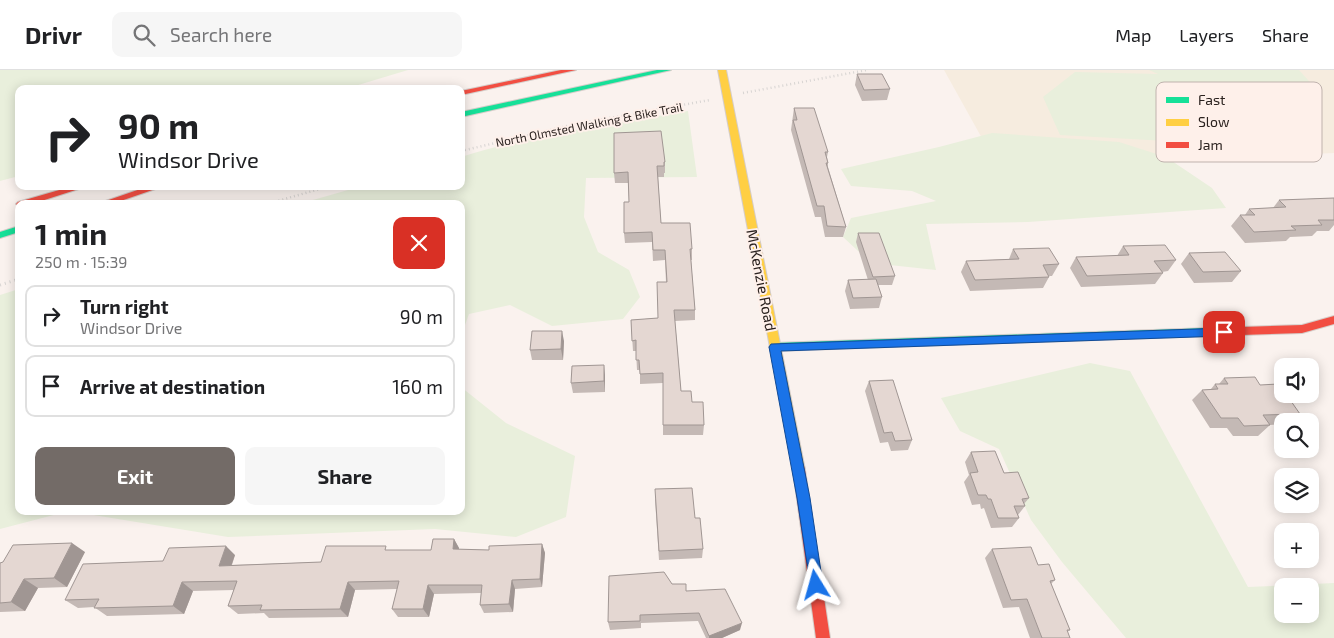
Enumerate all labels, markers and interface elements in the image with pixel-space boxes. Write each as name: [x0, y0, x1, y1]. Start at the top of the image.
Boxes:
search box: [112, 12, 462, 57]
text: Drivr: [25, 20, 82, 49]
icon: search: [130, 21, 158, 49]
text: Search here: [170, 23, 272, 46]
text: Map: [1115, 24, 1151, 46]
text: Layers: [1179, 24, 1234, 46]
text: Share: [1262, 24, 1309, 46]
legend: [1156, 82, 1322, 162]
text: Fast: [1198, 91, 1225, 108]
street label: North Olmsted Walking & Bike Trail: [494, 99, 684, 149]
text: 90 m: [118, 104, 199, 146]
icon: right: [35, 105, 100, 170]
text: Slow: [1198, 113, 1230, 130]
text: Jam: [1198, 136, 1223, 153]
text: Windsor Drive: [118, 146, 259, 172]
text: 1 min: [35, 215, 107, 251]
button: close: [393, 217, 445, 269]
street label: McKenzie Road: [743, 228, 781, 332]
text: 250 m · 15:39: [35, 252, 127, 271]
text: Turn right: [80, 295, 168, 318]
icon: right: [37, 302, 65, 330]
text: 90 m: [400, 305, 443, 328]
pin: [1203, 311, 1245, 353]
text: Windsor Drive: [80, 318, 182, 337]
icon: arrive: [1210, 318, 1238, 346]
map controls: [1274, 358, 1319, 623]
button: sound: [1274, 358, 1319, 403]
icon: arrive: [37, 372, 65, 400]
text: Arrive at destination: [80, 375, 265, 398]
text: 160 m: [392, 375, 443, 398]
button: search: [1274, 413, 1319, 458]
button: Exit: [35, 447, 235, 505]
button: Share: [245, 447, 445, 505]
button: layers: [1274, 468, 1319, 513]
button: +: [1274, 523, 1319, 568]
position arrow: [789, 558, 841, 610]
button: −: [1274, 578, 1319, 623]

